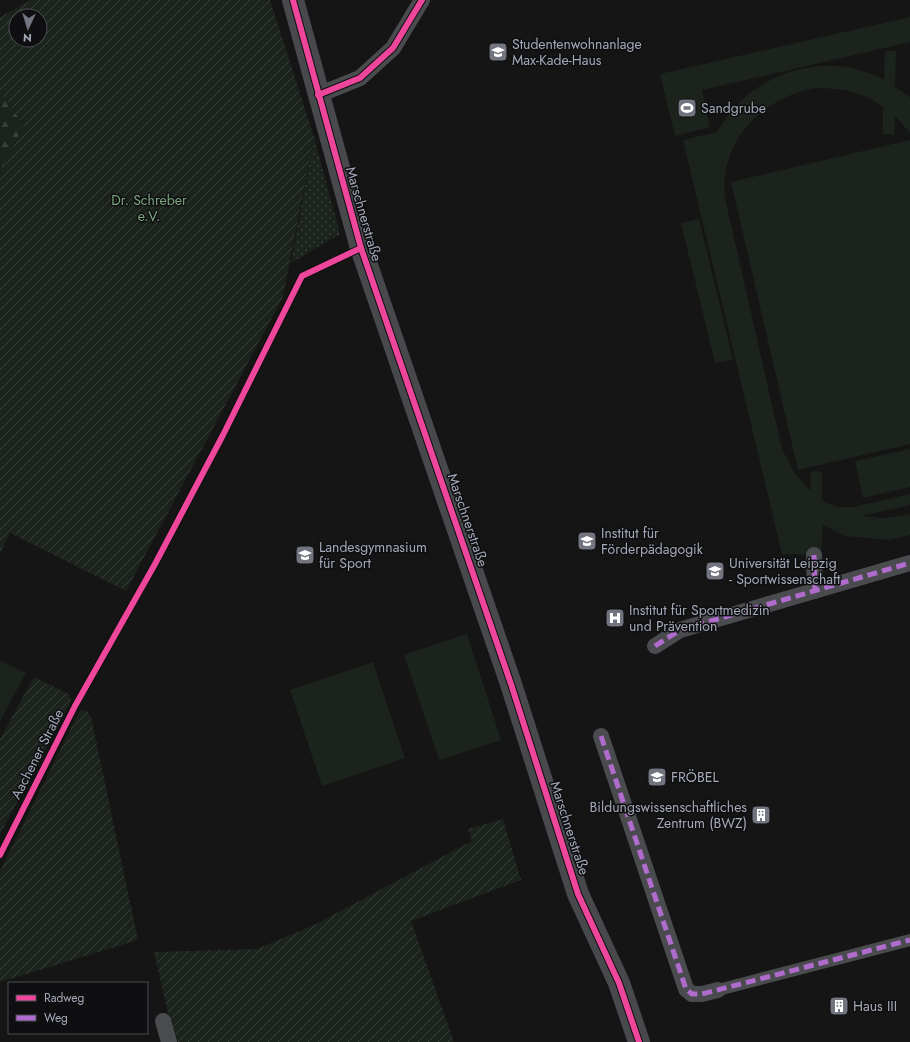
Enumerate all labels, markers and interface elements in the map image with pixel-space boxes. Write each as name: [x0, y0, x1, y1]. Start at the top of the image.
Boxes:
north arrow: [8, 8, 48, 48]
text: N: [22, 30, 32, 46]
place label: Studentenwohnanlage Max-Kade-Haus: [512, 34, 642, 70]
school or university icon: Studentenwohnanlage Max-Kade-Haus: [487, 41, 509, 63]
sports icon: Sandgrube: [676, 97, 698, 119]
place label: Sandgrube: [701, 98, 766, 118]
street label: Marschnerstraße: [341, 164, 387, 264]
park label: Dr. Schreber e.V.: [111, 190, 187, 226]
street label: Marschnerstraße: [443, 471, 493, 569]
place label: Institut für Förderpädagogik: [601, 523, 704, 559]
school or university icon: Institut für Förderpädagogik: [576, 530, 598, 552]
place label: Landesgymnasium für Sport: [319, 537, 427, 573]
school or university icon: Landesgymnasium für Sport: [294, 544, 316, 566]
place label: Universität Leipzig - Sportwissenschaft: [729, 553, 841, 589]
school or university icon: Universität Leipzig - Sportwissenschaft: [704, 560, 726, 582]
place label: Institut für Sportmedizin und Prävention: [629, 600, 770, 636]
hospital icon: Institut für Sportmedizin und Prävention: [604, 607, 626, 629]
street label: Aachener Straße: [6, 706, 68, 802]
school or university icon: FRÖBEL: [646, 766, 668, 788]
place label: FRÖBEL: [671, 767, 719, 787]
street label: Marschnerstraße: [545, 779, 595, 877]
place label: Bildungswissenschaftliches Zentrum (BWZ): [590, 797, 747, 833]
building icon: Bildungswissenschaftliches Zentrum (BWZ): [750, 804, 772, 826]
legend: [8, 982, 148, 1034]
text: Radweg: [44, 989, 84, 1007]
building icon: Haus III: [828, 995, 850, 1017]
place label: Haus III: [853, 996, 897, 1016]
text: Weg: [44, 1009, 68, 1027]

